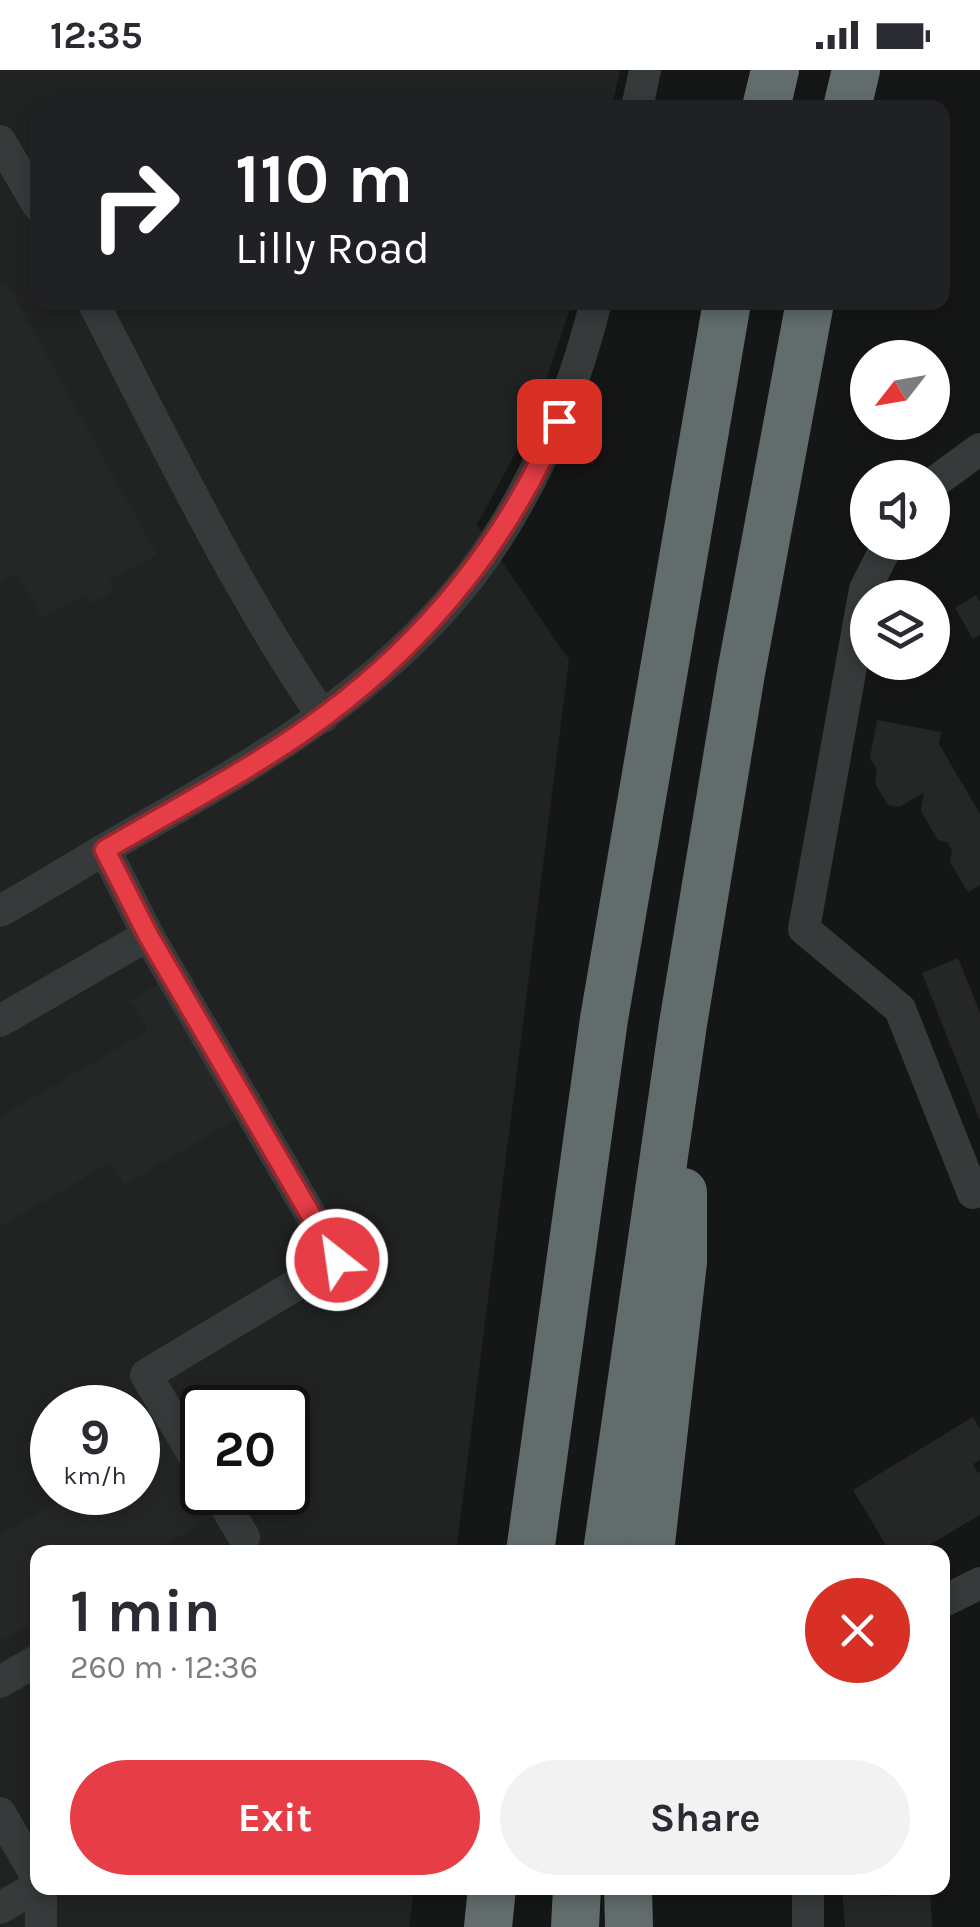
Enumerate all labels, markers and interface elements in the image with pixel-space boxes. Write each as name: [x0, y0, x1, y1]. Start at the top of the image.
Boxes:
text: 12:35: [50, 13, 143, 58]
text: 110 m: [235, 138, 413, 220]
icon: right: [70, 140, 200, 270]
text: Lilly Road: [235, 222, 430, 274]
north arrow: [850, 340, 950, 440]
map controls: [850, 340, 950, 680]
pin: [517, 379, 602, 464]
icon: arrive: [532, 394, 587, 449]
button: sound: [850, 460, 950, 560]
button: layers: [850, 580, 950, 680]
position arrow: [285, 1208, 389, 1312]
speed limit sign: 20: [180, 1385, 310, 1515]
text: 9: [80, 1408, 110, 1467]
text: km/h: [63, 1461, 127, 1490]
text: 1 min: [70, 1576, 221, 1646]
button: close: [805, 1578, 910, 1683]
text: 260 m · 12:36: [70, 1649, 258, 1686]
button: Exit: [70, 1760, 480, 1875]
button: Share: [500, 1760, 910, 1875]

